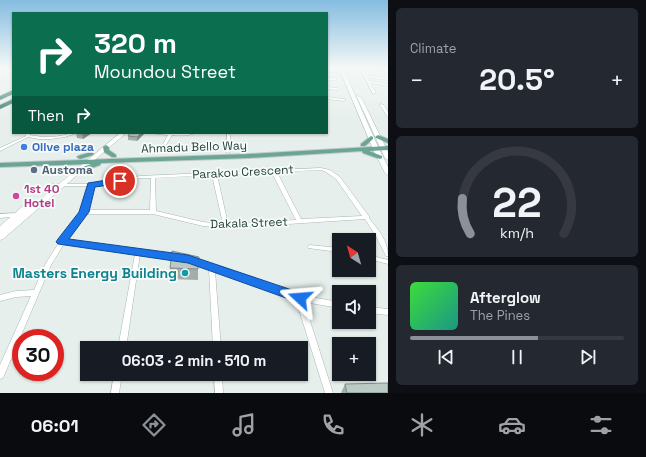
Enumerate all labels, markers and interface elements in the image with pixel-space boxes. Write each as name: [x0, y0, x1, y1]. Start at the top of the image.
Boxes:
text: 320 m: [94, 25, 177, 61]
icon: right: [28, 28, 80, 80]
text: Climate: [410, 40, 456, 57]
text: Moundou Street: [94, 60, 236, 83]
text: 20.5°: [479, 60, 555, 99]
text: −: [410, 66, 424, 94]
text: +: [610, 66, 624, 94]
icon: right: [72, 104, 94, 126]
text: Then: [28, 106, 64, 125]
street label: Ahmadu Bello Way: [141, 137, 247, 157]
place label: Olive plaza: [32, 139, 94, 155]
marker: Olive plaza: [19, 142, 29, 152]
street label: Parakou Crescent: [192, 161, 294, 183]
place label: Austoma: [42, 162, 93, 178]
pin: [103, 164, 137, 198]
marker: Austoma: [29, 165, 39, 175]
icon: arrive: [109, 170, 131, 192]
text: 22: [492, 176, 542, 229]
place label: 1st 40 Hotel: [24, 181, 60, 211]
marker: 1st 40 Hotel: [11, 191, 21, 201]
street label: Dakala Street: [210, 214, 288, 232]
text: km/h: [500, 224, 534, 242]
north arrow: [332, 233, 376, 277]
map controls: [332, 233, 376, 381]
place label: Masters Energy Building: [13, 264, 177, 282]
marker: Masters Energy Building: [180, 268, 190, 278]
position arrow: [279, 277, 321, 319]
button: sound: [332, 285, 376, 329]
text: Afterglow: [470, 288, 541, 307]
text: The Pines: [470, 307, 530, 324]
speed limit sign: 30: [12, 329, 64, 381]
button: +: [332, 337, 376, 381]
icon: previous: [435, 346, 457, 368]
icon: pause: [506, 346, 528, 368]
icon: next: [577, 346, 599, 368]
text: 06:03 · 2 min · 510 m: [122, 351, 266, 370]
icon: directions: [140, 411, 168, 439]
icon: music: [230, 411, 258, 439]
icon: phone: [319, 411, 347, 439]
icon: climate: [408, 411, 436, 439]
icon: car: [498, 411, 526, 439]
icon: filters: [587, 411, 615, 439]
text: 06:01: [31, 414, 79, 437]

